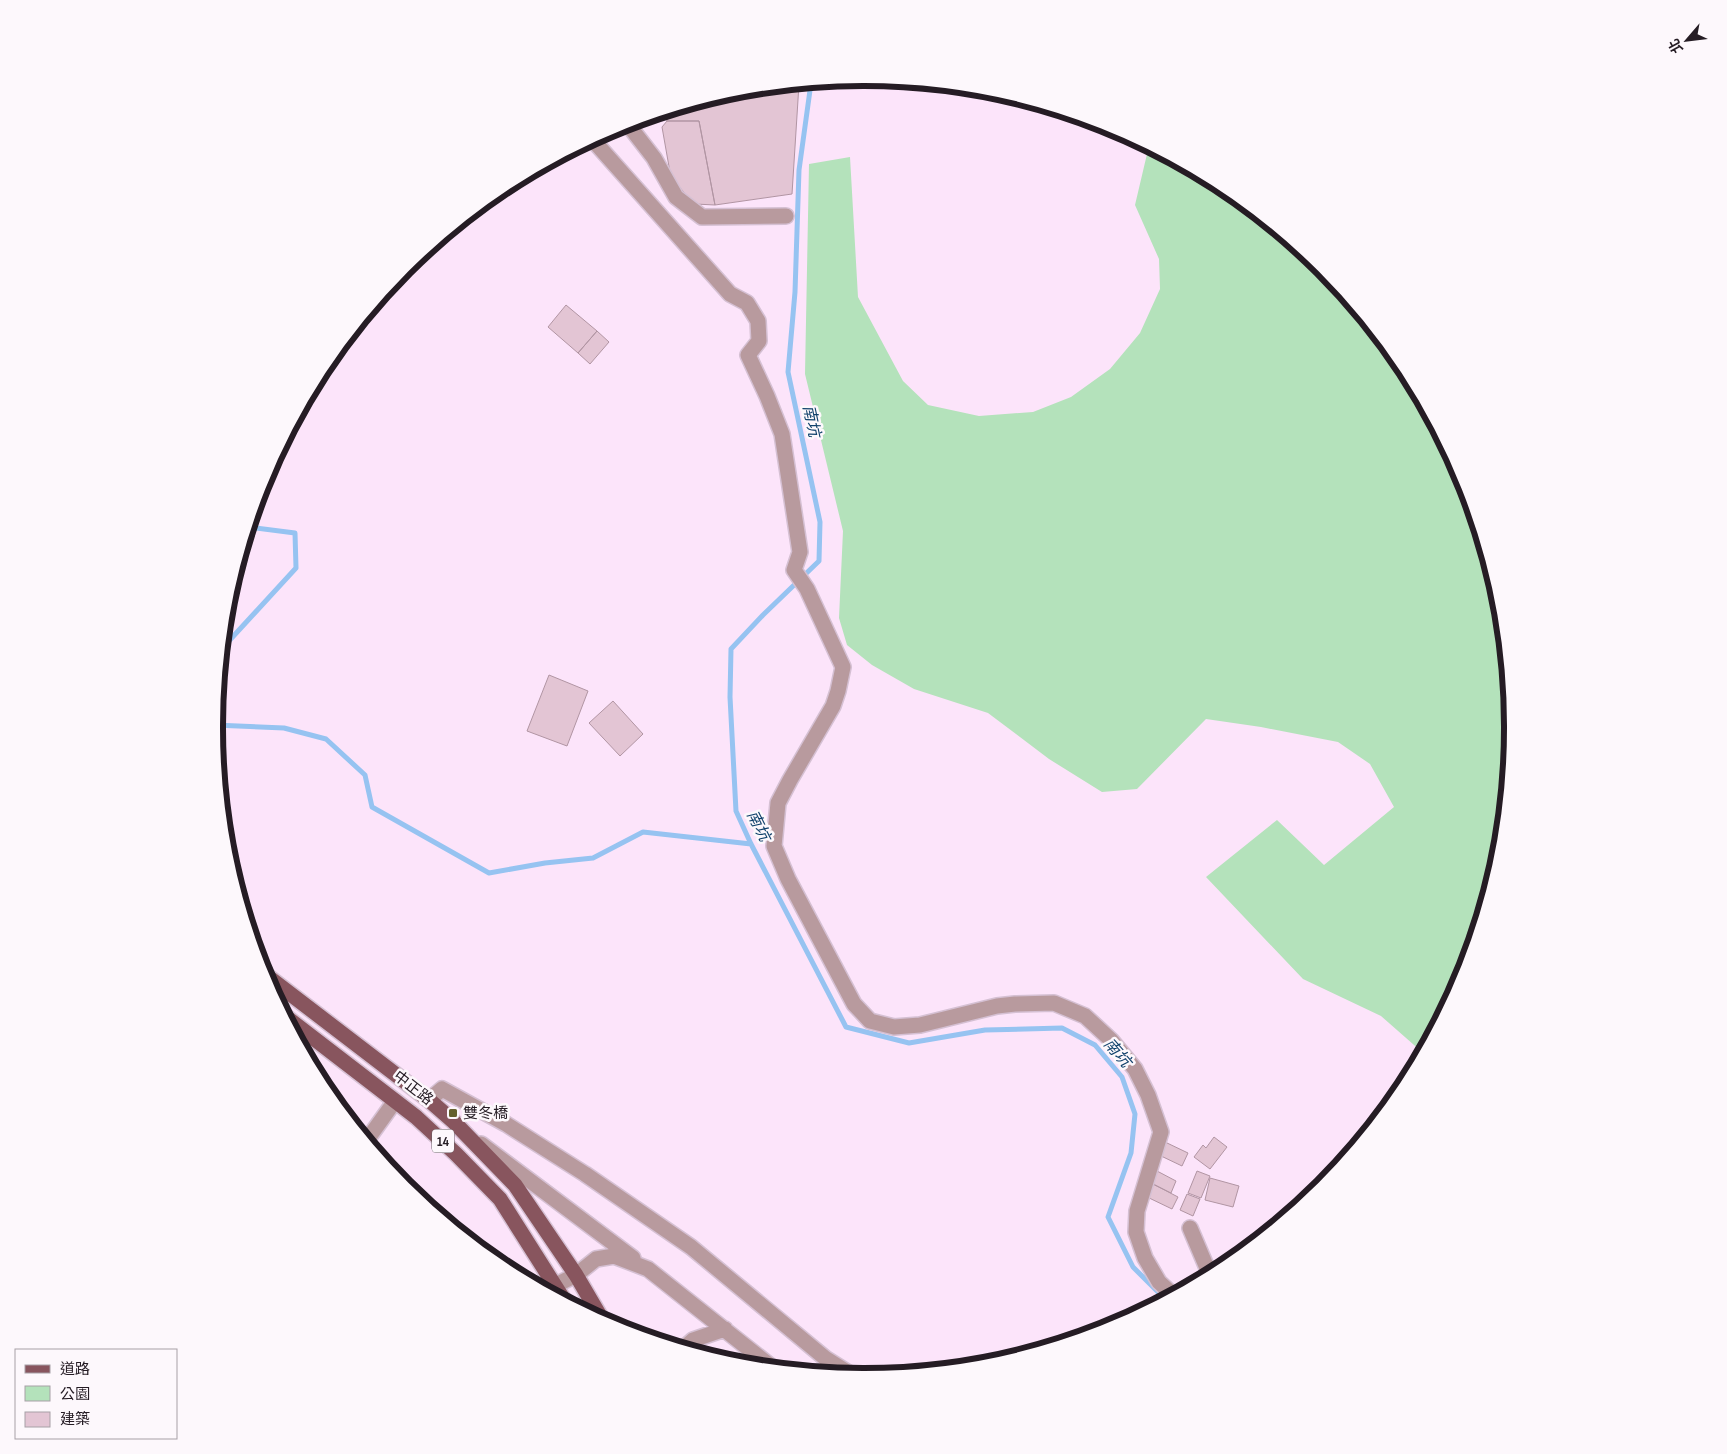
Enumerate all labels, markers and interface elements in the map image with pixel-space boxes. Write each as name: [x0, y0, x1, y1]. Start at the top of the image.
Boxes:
north arrow: [1662, 15, 1712, 65]
text: 北: [1665, 36, 1687, 56]
water label: 南坑: [798, 403, 824, 441]
water label: 南坑: [742, 807, 775, 846]
water label: 南坑: [1099, 1035, 1136, 1073]
street label: 中正路: [389, 1067, 437, 1109]
place label: 雙冬橋: [463, 1104, 508, 1123]
marker: 雙冬橋: [447, 1107, 459, 1119]
road number: 14: [432, 1130, 454, 1152]
legend: [15, 1349, 178, 1439]
text: 道路: [60, 1360, 90, 1379]
text: 公園: [60, 1385, 90, 1404]
text: 建築: [60, 1410, 90, 1429]

